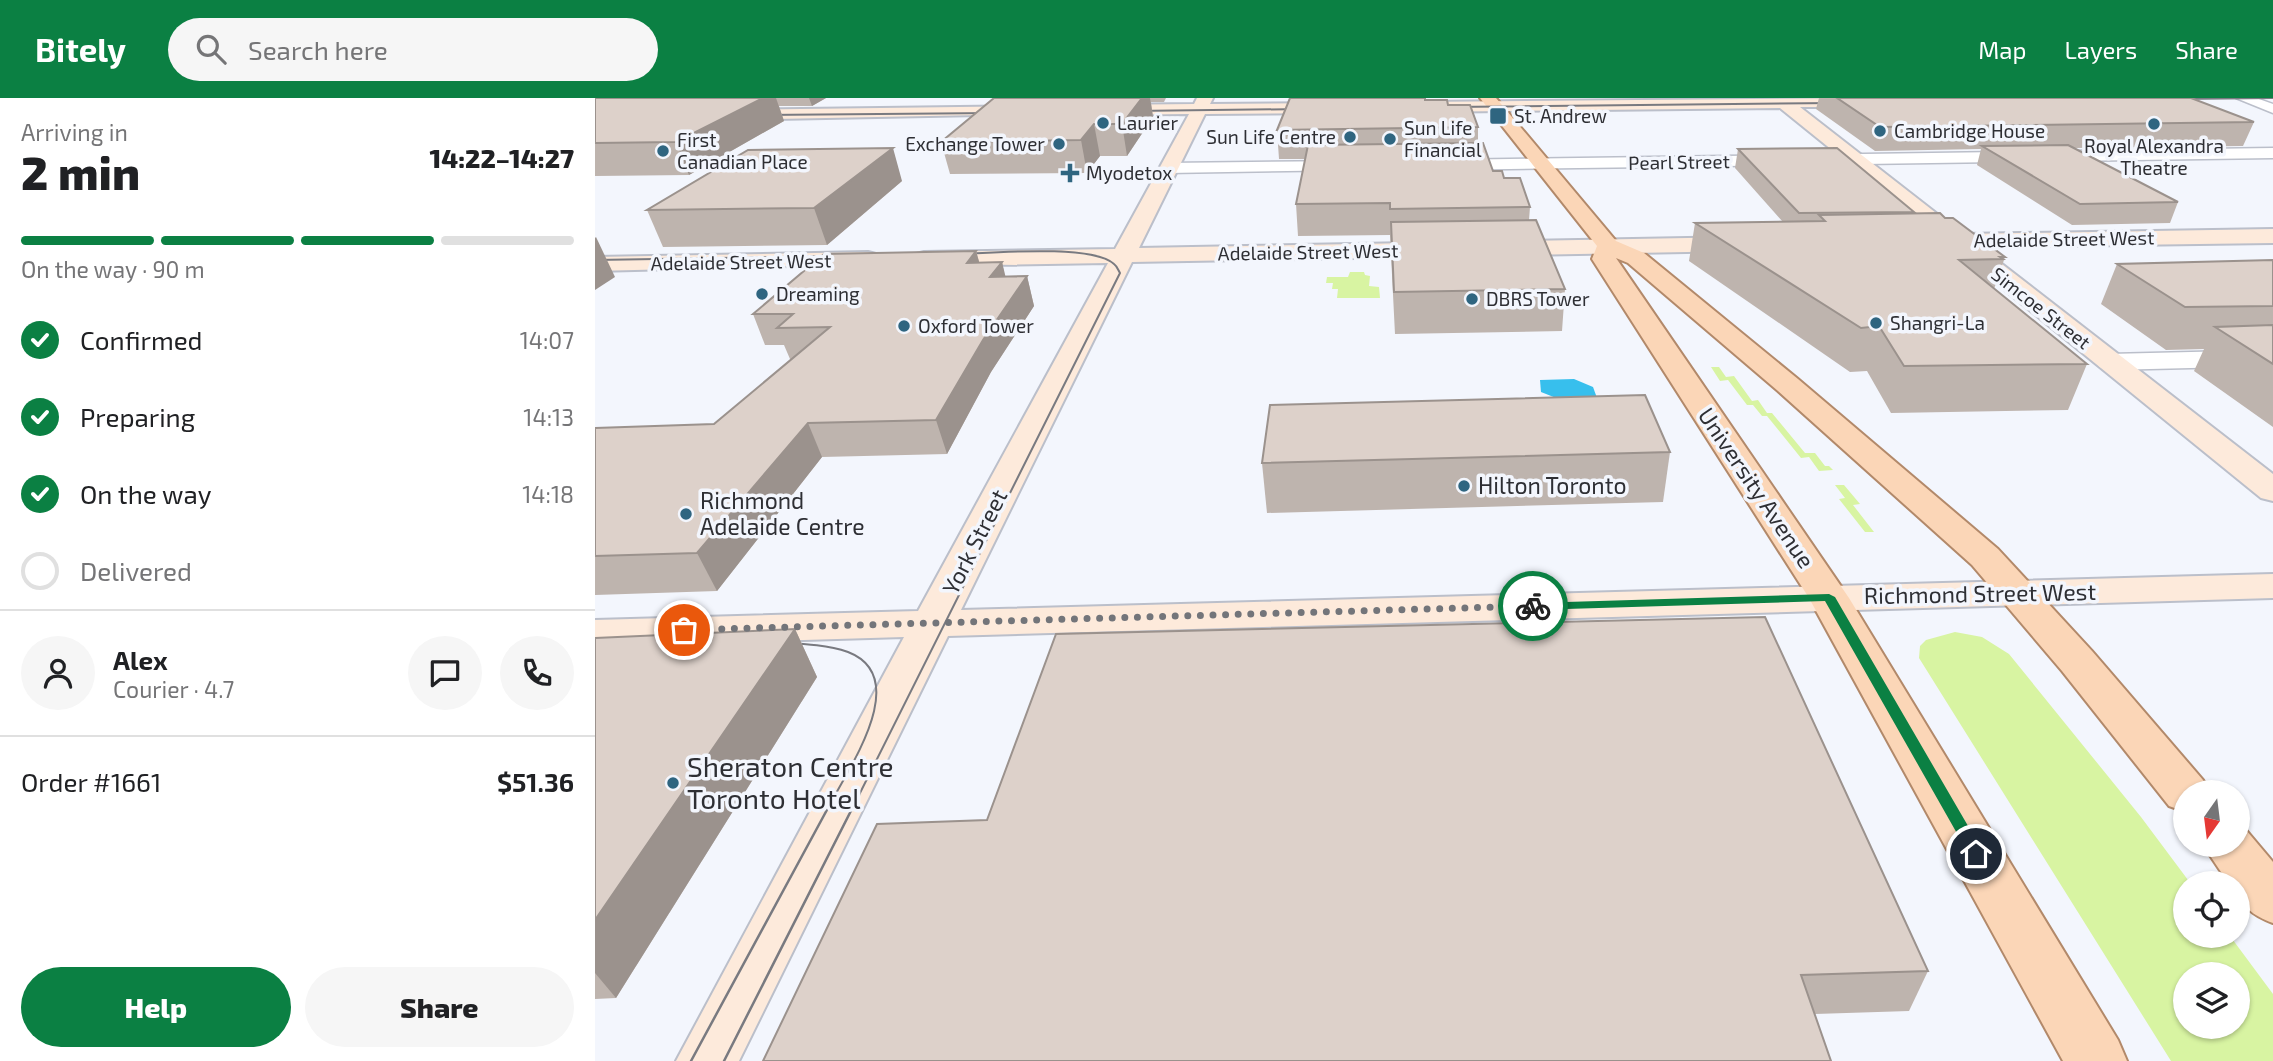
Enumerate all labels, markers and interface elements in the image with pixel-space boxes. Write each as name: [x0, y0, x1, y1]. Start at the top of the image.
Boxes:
search box: [168, 18, 658, 81]
text: Bitely: [35, 29, 126, 69]
icon: search: [192, 30, 230, 68]
text: Search here: [248, 34, 388, 65]
text: Map: [1978, 35, 2026, 64]
text: Layers: [2064, 35, 2137, 64]
text: Share: [2175, 35, 2238, 64]
place label: St. Andrew: [1514, 104, 1607, 127]
marker: St. Andrew: [1488, 106, 1508, 126]
place label: Laurier: [1117, 111, 1179, 134]
marker: Laurier: [1095, 115, 1111, 131]
place label: Sun Life Financial: [1404, 116, 1482, 161]
marker: Royal Alexandra Theatre: [2146, 116, 2162, 132]
text: Arriving in: [21, 118, 128, 146]
place label: Cambridge House: [1894, 119, 2045, 142]
marker: Cambridge House: [1872, 123, 1888, 139]
place label: Sun Life Centre: [1206, 125, 1336, 148]
place label: First Canadian Place: [677, 128, 808, 173]
marker: Sun Life Centre: [1342, 129, 1358, 145]
marker: Sun Life Financial: [1382, 131, 1398, 147]
place label: Exchange Tower: [905, 132, 1045, 155]
place label: Royal Alexandra Theatre: [2084, 134, 2224, 179]
marker: Exchange Tower: [1051, 136, 1067, 152]
text: 14:22–14:27: [430, 142, 574, 173]
marker: First Canadian Place: [655, 143, 671, 159]
text: 2 min: [21, 144, 140, 199]
street label: Pearl Street: [1628, 149, 1730, 174]
place label: Myodetox: [1086, 161, 1172, 184]
marker: Myodetox: [1060, 163, 1080, 183]
street label: Adelaide Street West: [1974, 225, 2154, 252]
street label: Adelaide Street West: [1218, 238, 1398, 265]
street label: Adelaide Street West: [651, 248, 831, 275]
text: On the way · 90 m: [21, 255, 205, 283]
street label: Simcoe Street: [1987, 262, 2095, 353]
place label: Dreaming: [776, 282, 860, 305]
marker: Dreaming: [754, 286, 770, 302]
place label: DBRS Tower: [1486, 287, 1590, 310]
marker: DBRS Tower: [1464, 291, 1480, 307]
place label: Shangri-La: [1890, 311, 1985, 334]
place label: Oxford Tower: [918, 314, 1034, 337]
marker: Shangri-La: [1868, 315, 1884, 331]
marker: Oxford Tower: [896, 318, 912, 334]
icon: check: [21, 321, 59, 359]
text: Confirmed: [80, 324, 203, 355]
text: 14:07: [520, 326, 574, 354]
icon: check: [21, 398, 59, 436]
text: Preparing: [80, 401, 195, 432]
street label: University Avenue: [1693, 402, 1821, 573]
text: 14:13: [523, 403, 574, 431]
place label: Hilton Toronto: [1478, 471, 1627, 499]
icon: check: [21, 475, 59, 513]
text: On the way: [80, 478, 211, 509]
marker: Hilton Toronto: [1456, 478, 1472, 494]
text: 14:18: [522, 480, 574, 508]
street label: York Street: [936, 484, 1013, 599]
place label: Richmond Adelaide Centre: [700, 486, 865, 540]
marker: Richmond Adelaide Centre: [678, 506, 694, 522]
text: Delivered: [80, 555, 192, 586]
courier: [1498, 571, 1568, 641]
street label: Richmond Street West: [1864, 577, 2097, 609]
icon: bike: [1514, 587, 1552, 625]
pin: [654, 600, 714, 660]
icon: bag: [665, 611, 703, 649]
button: person: [21, 636, 95, 710]
button: chat: [408, 636, 482, 710]
button: phone: [500, 636, 574, 710]
text: Alex: [113, 644, 168, 675]
text: Courier · 4.7: [113, 675, 234, 703]
place label: Sheraton Centre Toronto Hotel: [687, 749, 894, 815]
text: Order #1661: [21, 766, 161, 797]
text: $51.36: [497, 766, 574, 797]
marker: Sheraton Centre Toronto Hotel: [665, 775, 681, 791]
north arrow: [2173, 780, 2251, 858]
map controls: [2173, 780, 2250, 1039]
pin: [1946, 824, 2006, 884]
icon: home: [1957, 835, 1995, 873]
button: locate: [2173, 871, 2250, 948]
button: layers: [2173, 962, 2250, 1039]
button: Help: [21, 967, 291, 1047]
button: Share: [305, 967, 574, 1047]

